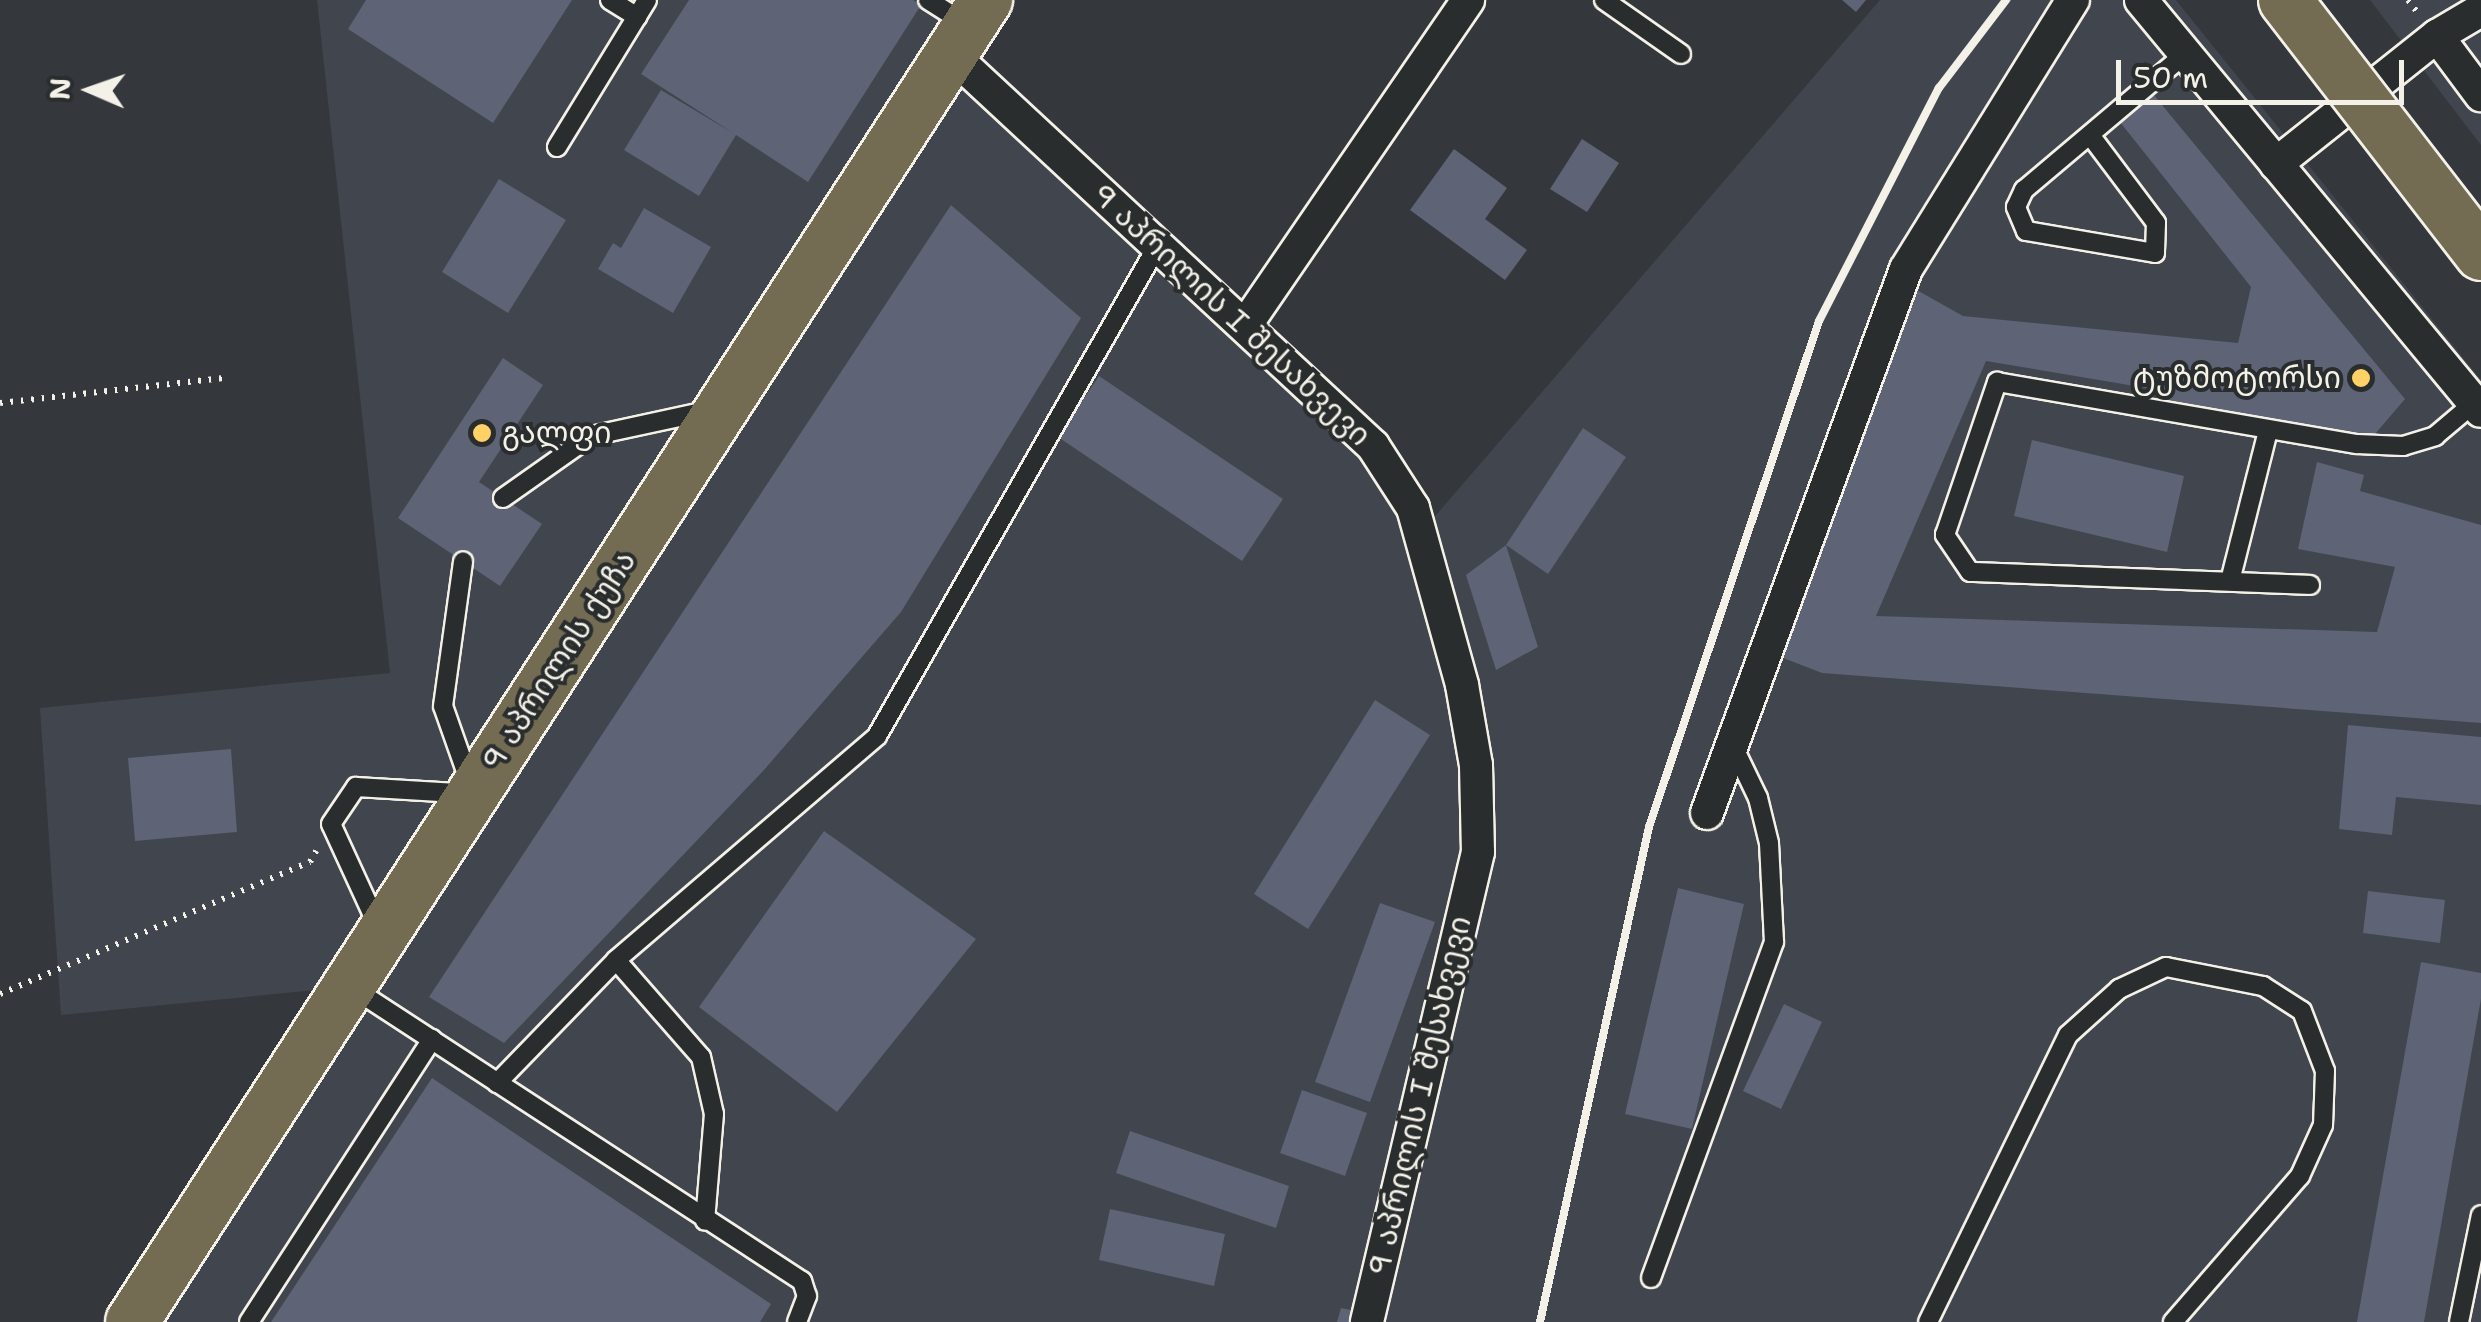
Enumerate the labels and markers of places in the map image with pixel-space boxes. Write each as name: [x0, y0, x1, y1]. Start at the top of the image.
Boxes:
place label: ტუზმოტორსი: [2133, 360, 2341, 396]
marker: ტუზმოტორსი: [2350, 367, 2372, 389]
place label: გალფი: [502, 415, 611, 451]
marker: გალფი: [471, 422, 493, 444]

